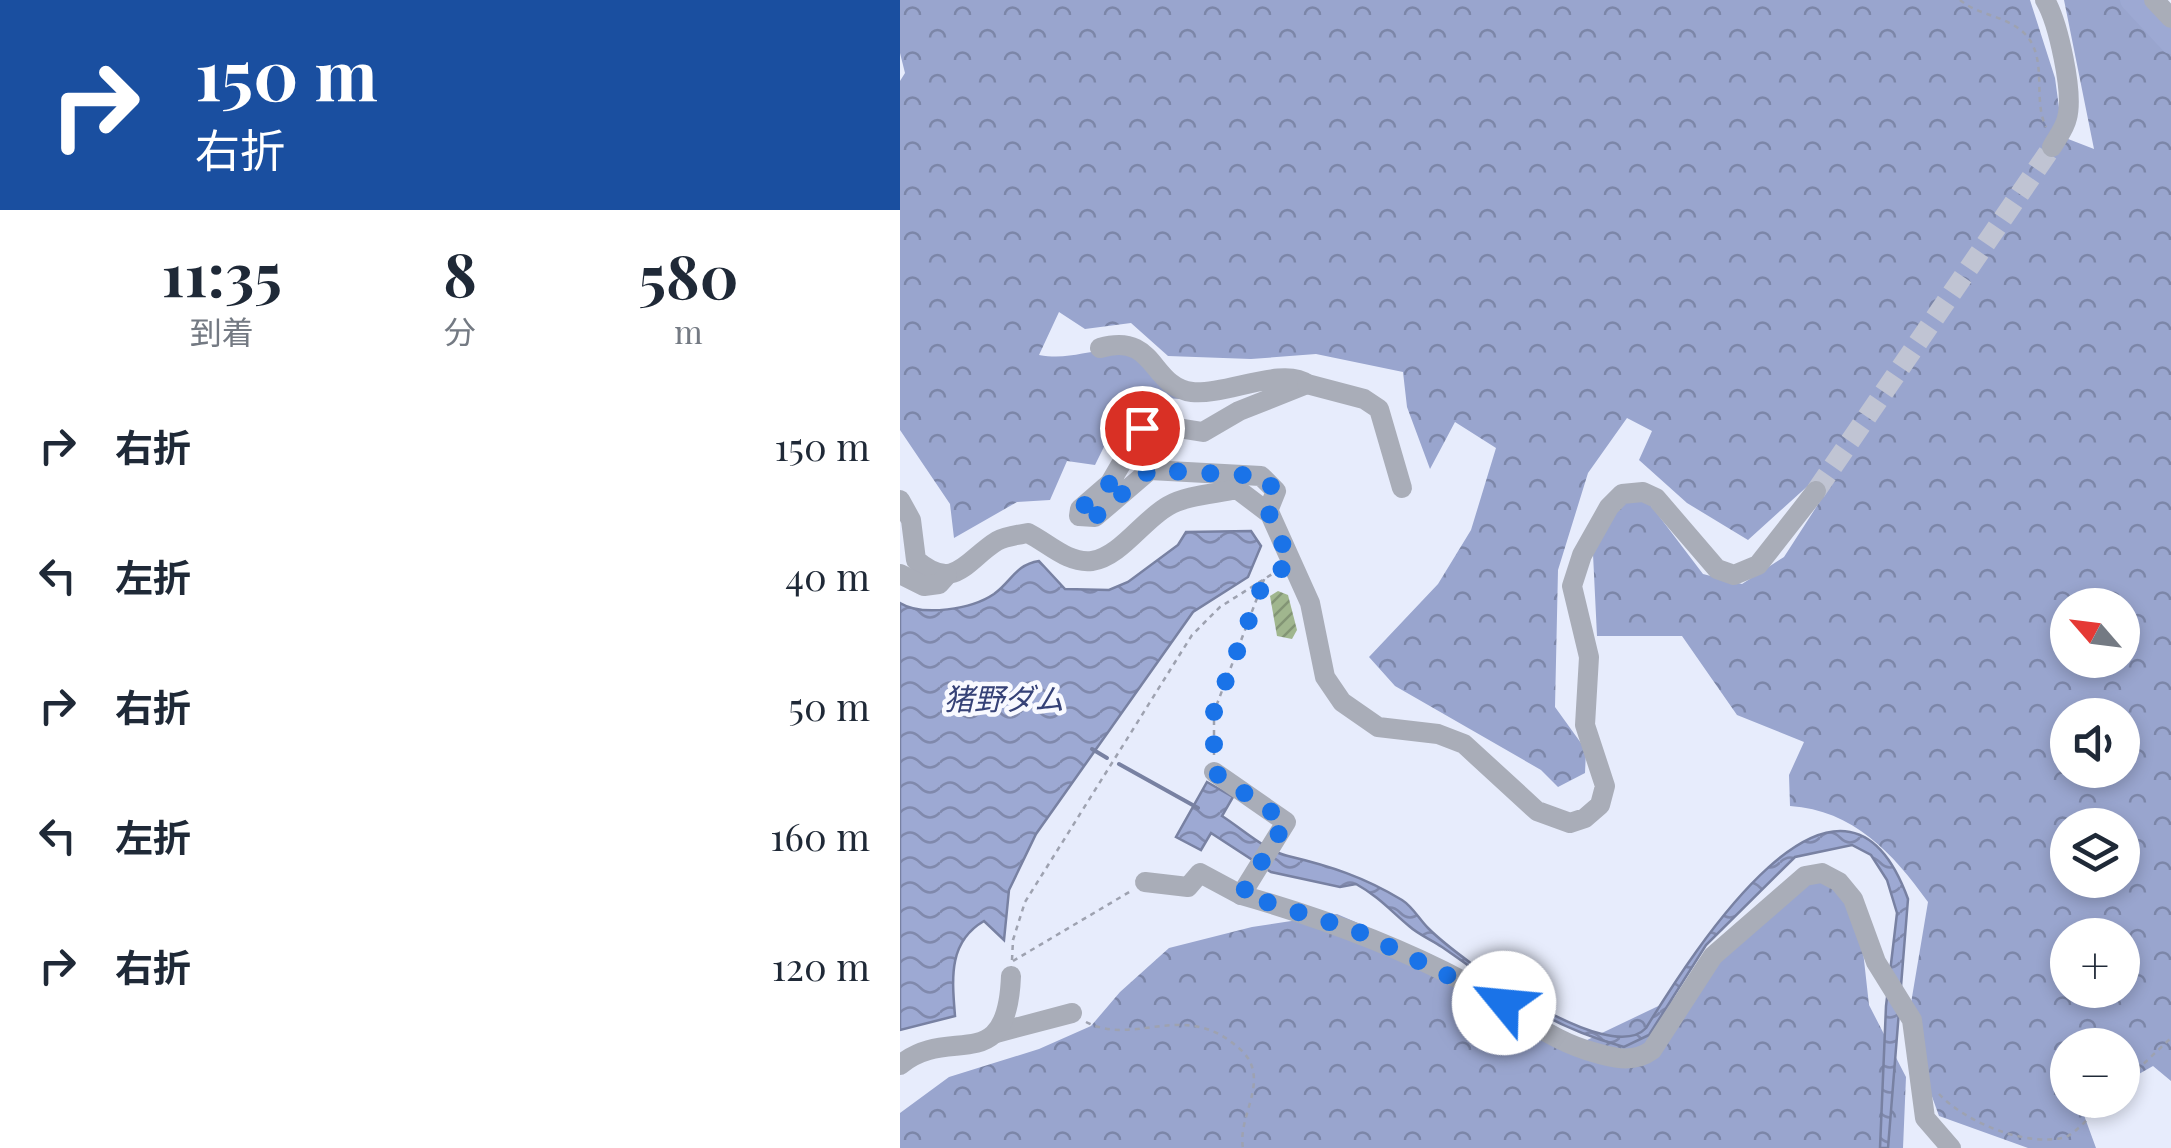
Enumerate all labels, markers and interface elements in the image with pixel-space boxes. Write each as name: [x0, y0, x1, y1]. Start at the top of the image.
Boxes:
text: 150 m: [195, 25, 378, 119]
icon: right: [30, 40, 160, 170]
text: 右折: [195, 118, 285, 178]
text: 11:35: [162, 232, 282, 312]
text: 8: [443, 232, 477, 312]
text: 580: [639, 234, 738, 314]
text: 到着: [190, 309, 254, 352]
text: 分: [444, 309, 476, 352]
text: m: [674, 309, 703, 352]
pin: [1100, 386, 1185, 471]
icon: arrive: [1115, 401, 1170, 456]
icon: right: [30, 418, 85, 473]
text: 150 m: [775, 420, 870, 471]
text: 右折: [115, 421, 191, 472]
icon: left: [30, 548, 85, 603]
text: 40 m: [785, 550, 870, 601]
text: 左折: [115, 551, 191, 602]
north arrow: [2050, 588, 2140, 678]
map controls: [2050, 588, 2140, 1118]
icon: right: [30, 678, 85, 733]
water label: 猪野ダム: [944, 678, 1064, 718]
text: 50 m: [788, 680, 870, 731]
text: 右折: [115, 681, 191, 732]
button: sound: [2050, 698, 2140, 788]
icon: left: [30, 808, 85, 863]
button: layers: [2050, 808, 2140, 898]
text: 160 m: [770, 810, 870, 861]
text: 左折: [115, 811, 191, 862]
button: +: [2050, 918, 2140, 1008]
icon: right: [30, 938, 85, 993]
text: 120 m: [772, 940, 870, 991]
text: 右折: [115, 941, 191, 992]
position arrow: [1452, 951, 1556, 1055]
button: −: [2050, 1028, 2140, 1118]

